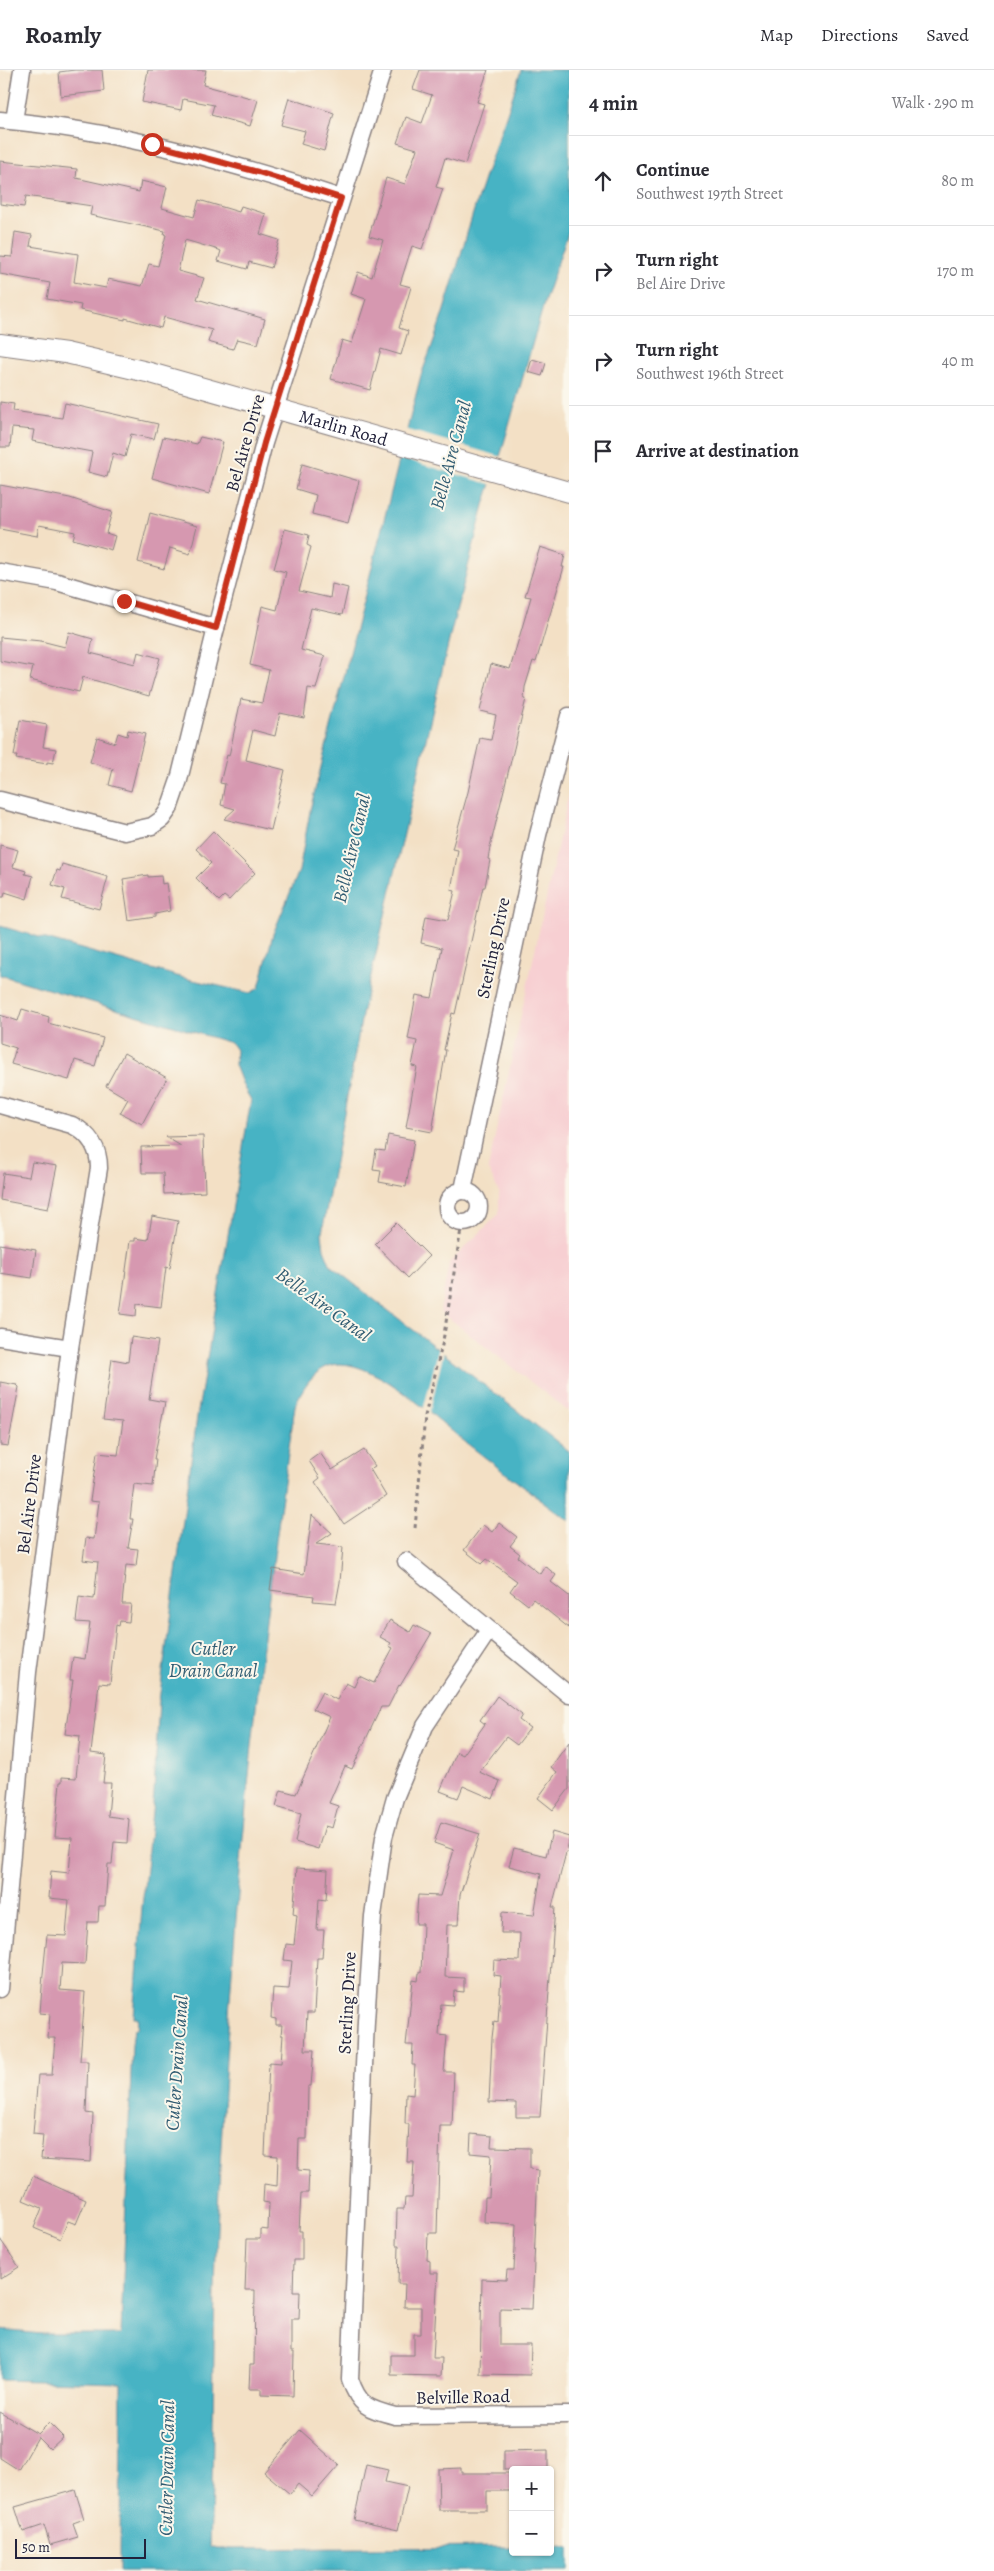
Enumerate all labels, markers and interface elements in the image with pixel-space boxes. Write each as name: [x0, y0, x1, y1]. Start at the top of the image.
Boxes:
text: Roamly: [25, 19, 101, 51]
text: Map: [760, 23, 793, 47]
text: Directions: [821, 23, 898, 47]
text: Saved: [926, 23, 969, 47]
text: 4 min: [589, 89, 638, 117]
text: Walk · 290 m: [892, 92, 974, 114]
route start: [141, 133, 164, 156]
text: Continue: [636, 157, 710, 183]
icon: ahead: [589, 167, 617, 195]
text: 80 m: [941, 170, 974, 192]
text: Southwest 197th Street: [636, 183, 783, 205]
text: Turn right: [636, 247, 718, 273]
icon: right: [589, 257, 617, 285]
text: 170 m: [937, 260, 974, 282]
text: Bel Aire Drive: [636, 273, 725, 295]
text: Turn right: [636, 337, 718, 363]
icon: right: [589, 347, 617, 375]
text: 40 m: [942, 350, 974, 372]
text: Southwest 196th Street: [636, 363, 784, 385]
street label: Bel Aire Drive: [220, 391, 270, 495]
water label: Belle Aire Canal: [424, 398, 478, 512]
street label: Marlin Road: [296, 404, 391, 452]
icon: arrive: [589, 437, 617, 465]
text: Arrive at destination: [636, 438, 799, 464]
route end: [113, 590, 136, 613]
water label: Belle Aire Canal: [327, 791, 377, 905]
street label: Sterling Drive: [471, 895, 515, 1001]
water label: Belle Aire Canal: [271, 1262, 376, 1348]
street label: Bel Aire Drive: [11, 1453, 47, 1555]
water label: Cutler Drain Canal: [169, 1636, 257, 1684]
street label: Sterling Drive: [332, 1951, 362, 2055]
water label: Cutler Drain Canal: [159, 1994, 195, 2132]
street label: Belville Road: [416, 2384, 511, 2410]
water label: Cutler Drain Canal: [153, 2400, 181, 2536]
map controls: [509, 2466, 554, 2556]
button: +: [509, 2466, 554, 2511]
button: −: [509, 2511, 554, 2556]
scale bar: [15, 2536, 146, 2559]
text: 50 m: [22, 2538, 50, 2557]

